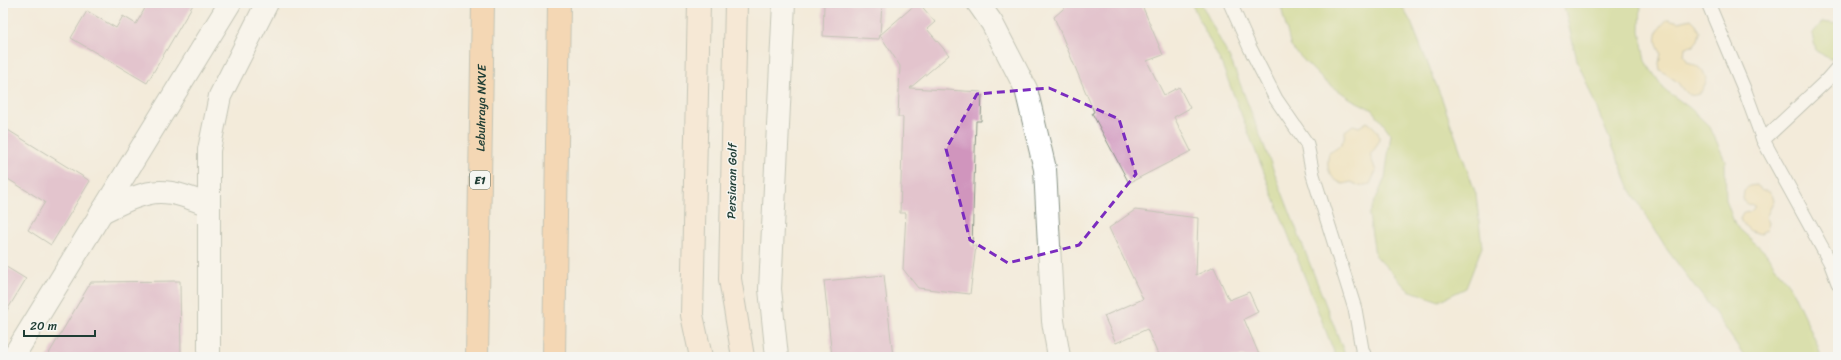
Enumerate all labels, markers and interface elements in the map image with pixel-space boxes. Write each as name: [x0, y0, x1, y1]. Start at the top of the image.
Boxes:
street label: Lebuhraya NKVE: [469, 63, 493, 152]
street label: Persiaran Golf: [720, 141, 744, 219]
road number: E1: [470, 171, 490, 189]
scale bar: [24, 312, 95, 338]
text: 20 m: [30, 315, 57, 337]

